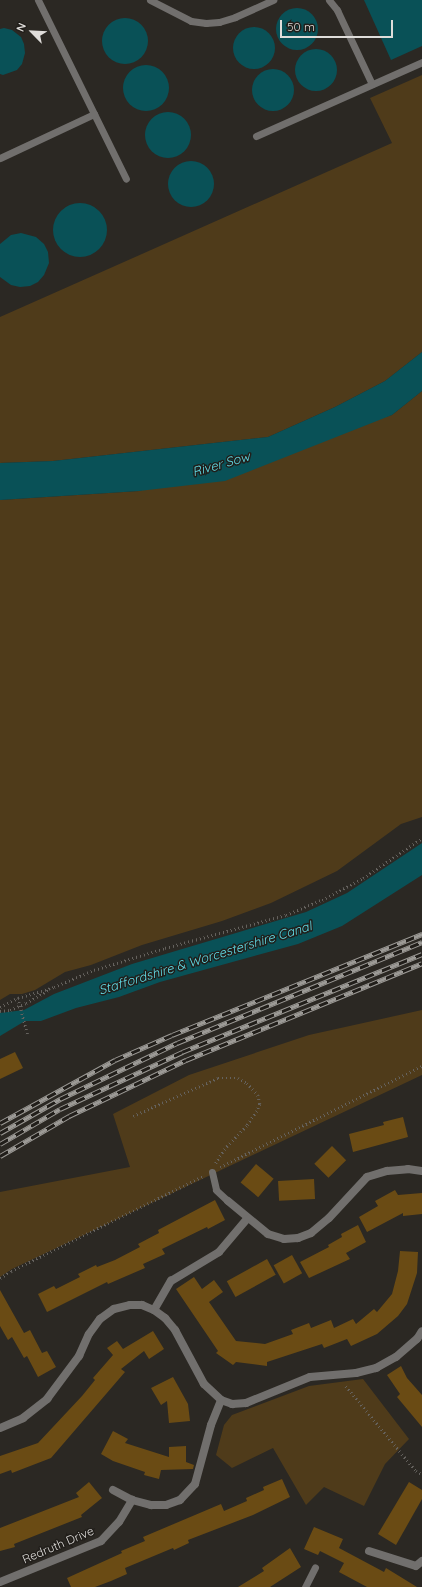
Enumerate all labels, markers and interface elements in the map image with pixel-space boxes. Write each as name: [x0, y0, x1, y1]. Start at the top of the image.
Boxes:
north arrow: [12, 12, 52, 52]
scale bar: [282, 12, 395, 38]
text: 50 m: [287, 19, 315, 34]
text: N: [13, 21, 29, 34]
water label: River Sow: [190, 448, 252, 480]
water label: Staffordshire & Worcestershire Canal: [97, 918, 313, 998]
street label: Redruth Drive: [20, 1523, 96, 1567]

